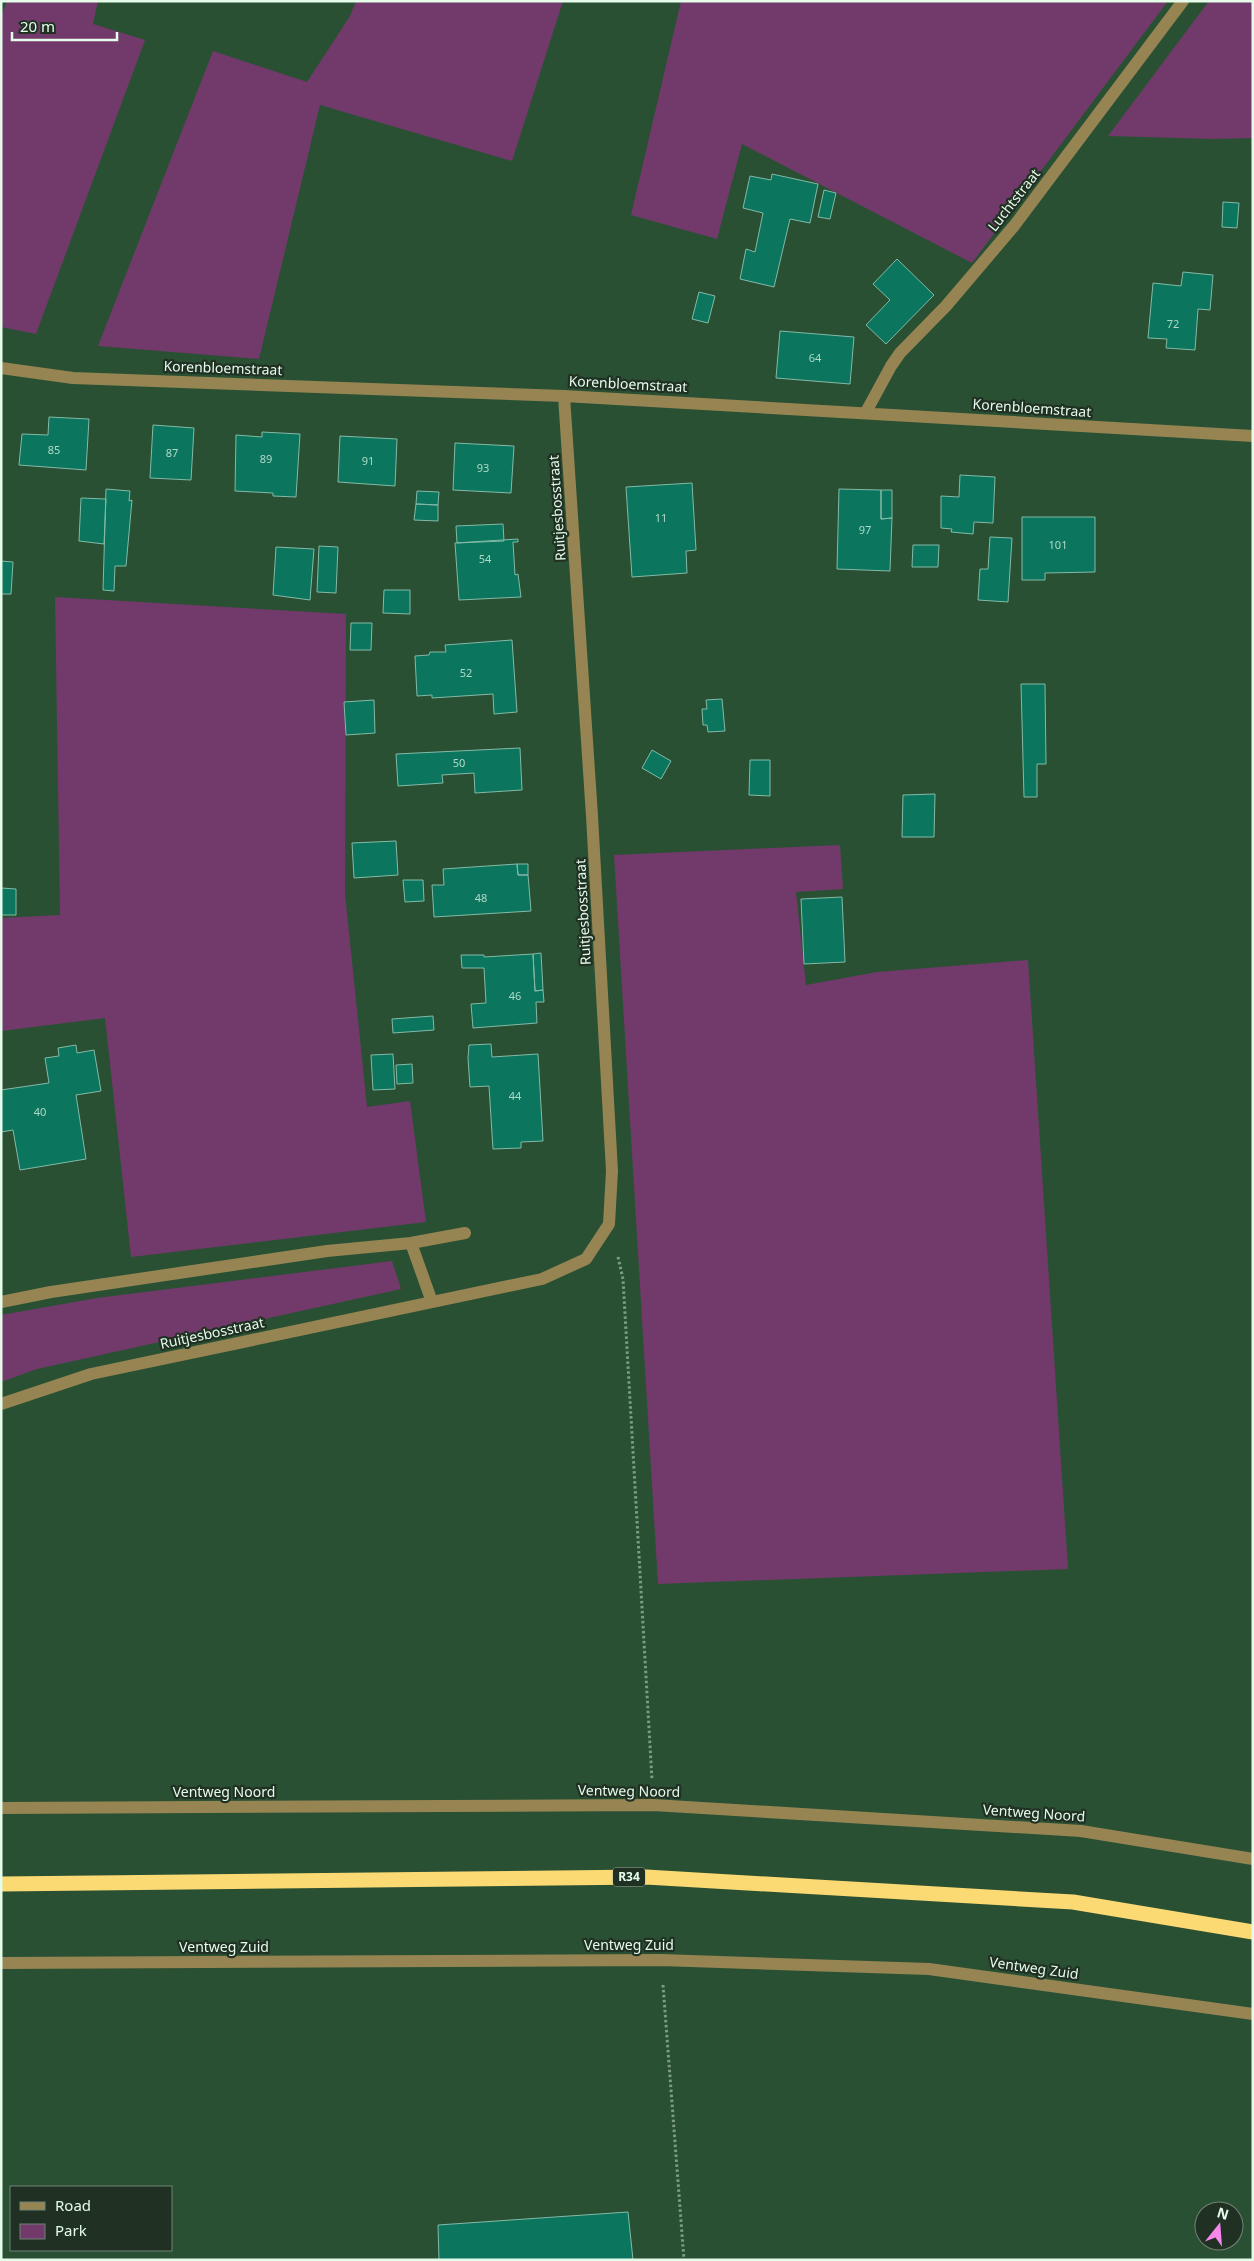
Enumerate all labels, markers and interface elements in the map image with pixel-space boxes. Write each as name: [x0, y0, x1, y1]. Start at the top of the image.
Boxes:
scale bar: [12, 10, 118, 42]
text: 20 m: [20, 16, 55, 36]
street label: Luchtstraat: [983, 165, 1044, 235]
house number: 72: [1167, 316, 1179, 331]
house number: 64: [809, 350, 822, 365]
street label: Korenbloemstraat: [163, 356, 283, 379]
street label: Korenbloemstraat: [568, 371, 688, 396]
street label: Korenbloemstraat: [972, 394, 1092, 421]
house number: 85: [48, 442, 60, 457]
house number: 87: [166, 445, 178, 460]
house number: 89: [260, 451, 272, 466]
house number: 91: [362, 453, 374, 468]
street label: Ruitjesbosstraat: [543, 454, 570, 562]
house number: 93: [477, 460, 489, 475]
house number: 11: [655, 510, 667, 525]
house number: 97: [859, 522, 871, 537]
house number: 101: [1049, 537, 1067, 552]
house number: 54: [479, 551, 492, 566]
house number: 52: [460, 665, 472, 680]
house number: 50: [453, 755, 465, 770]
street label: Ruitjesbosstraat: [570, 859, 595, 965]
house number: 48: [475, 890, 487, 905]
house number: 46: [509, 988, 521, 1003]
house number: 44: [509, 1088, 522, 1103]
house number: 40: [34, 1104, 46, 1119]
street label: Ruitjesbosstraat: [158, 1312, 266, 1353]
street label: Ventweg Noord: [578, 1780, 680, 1801]
street label: Ventweg Noord: [173, 1782, 275, 1801]
street label: Ventweg Noord: [982, 1799, 1086, 1826]
road number: R34: [613, 1868, 645, 1886]
street label: Ventweg Zuid: [584, 1935, 674, 1954]
street label: Ventweg Zuid: [179, 1937, 269, 1956]
street label: Ventweg Zuid: [988, 1952, 1080, 1983]
legend: [10, 2186, 172, 2251]
text: Road: [55, 2195, 91, 2215]
north arrow: [1194, 2201, 1244, 2251]
text: N: [1215, 2202, 1231, 2224]
text: Park: [55, 2220, 87, 2240]

